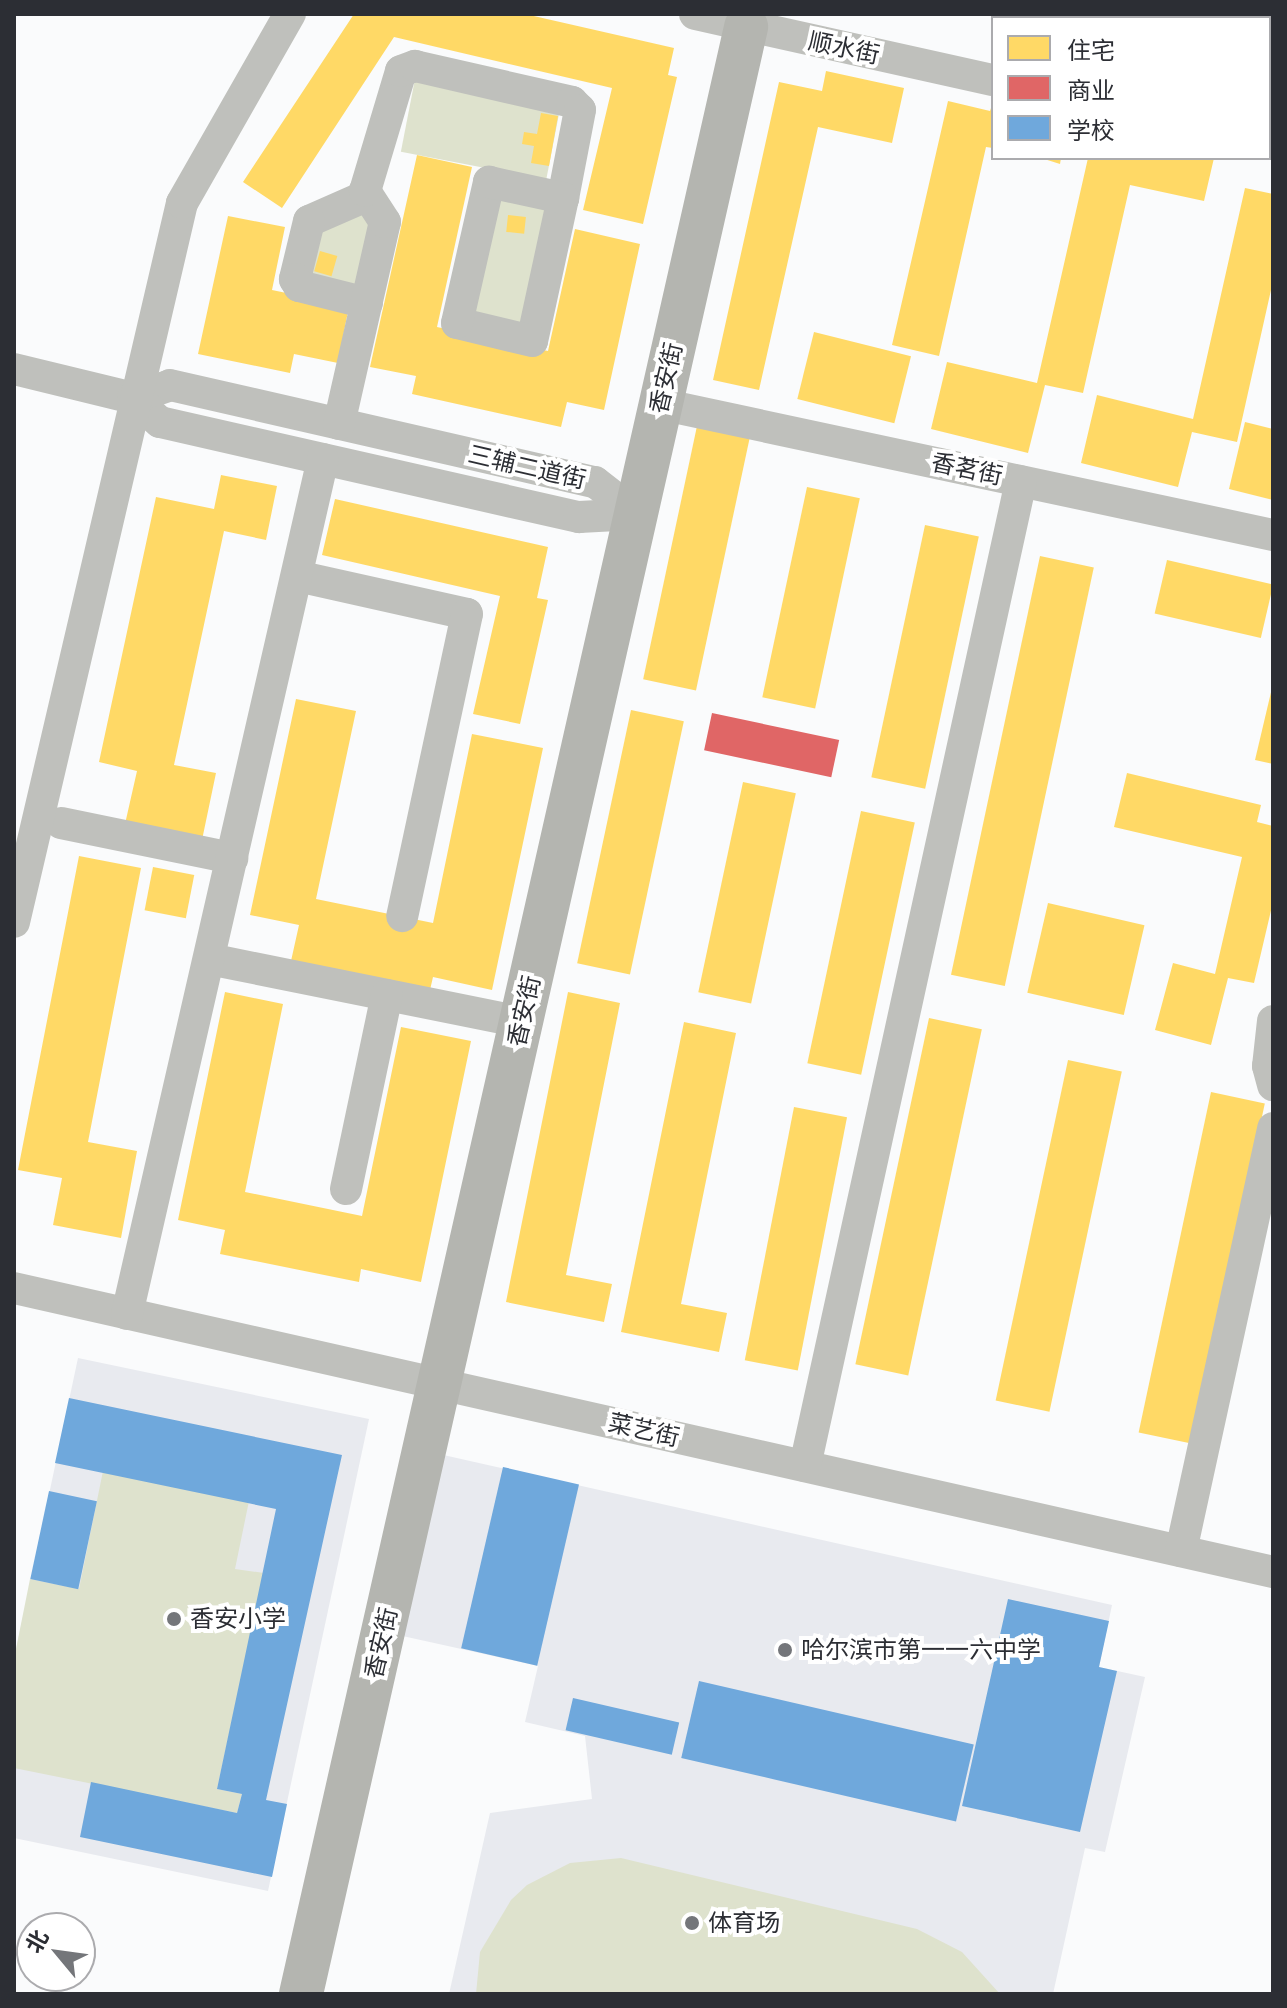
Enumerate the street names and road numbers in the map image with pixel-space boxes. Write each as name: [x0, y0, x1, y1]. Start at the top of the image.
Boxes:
street label: 顺水街: [806, 26, 882, 70]
street label: 香安街: [644, 340, 688, 416]
street label: 三辅二道街: [465, 439, 589, 495]
street label: 香茗街: [929, 447, 1005, 491]
street label: 香安街: [502, 973, 546, 1049]
street label: 菜艺街: [606, 1408, 682, 1452]
street label: 香安街: [359, 1605, 403, 1681]

